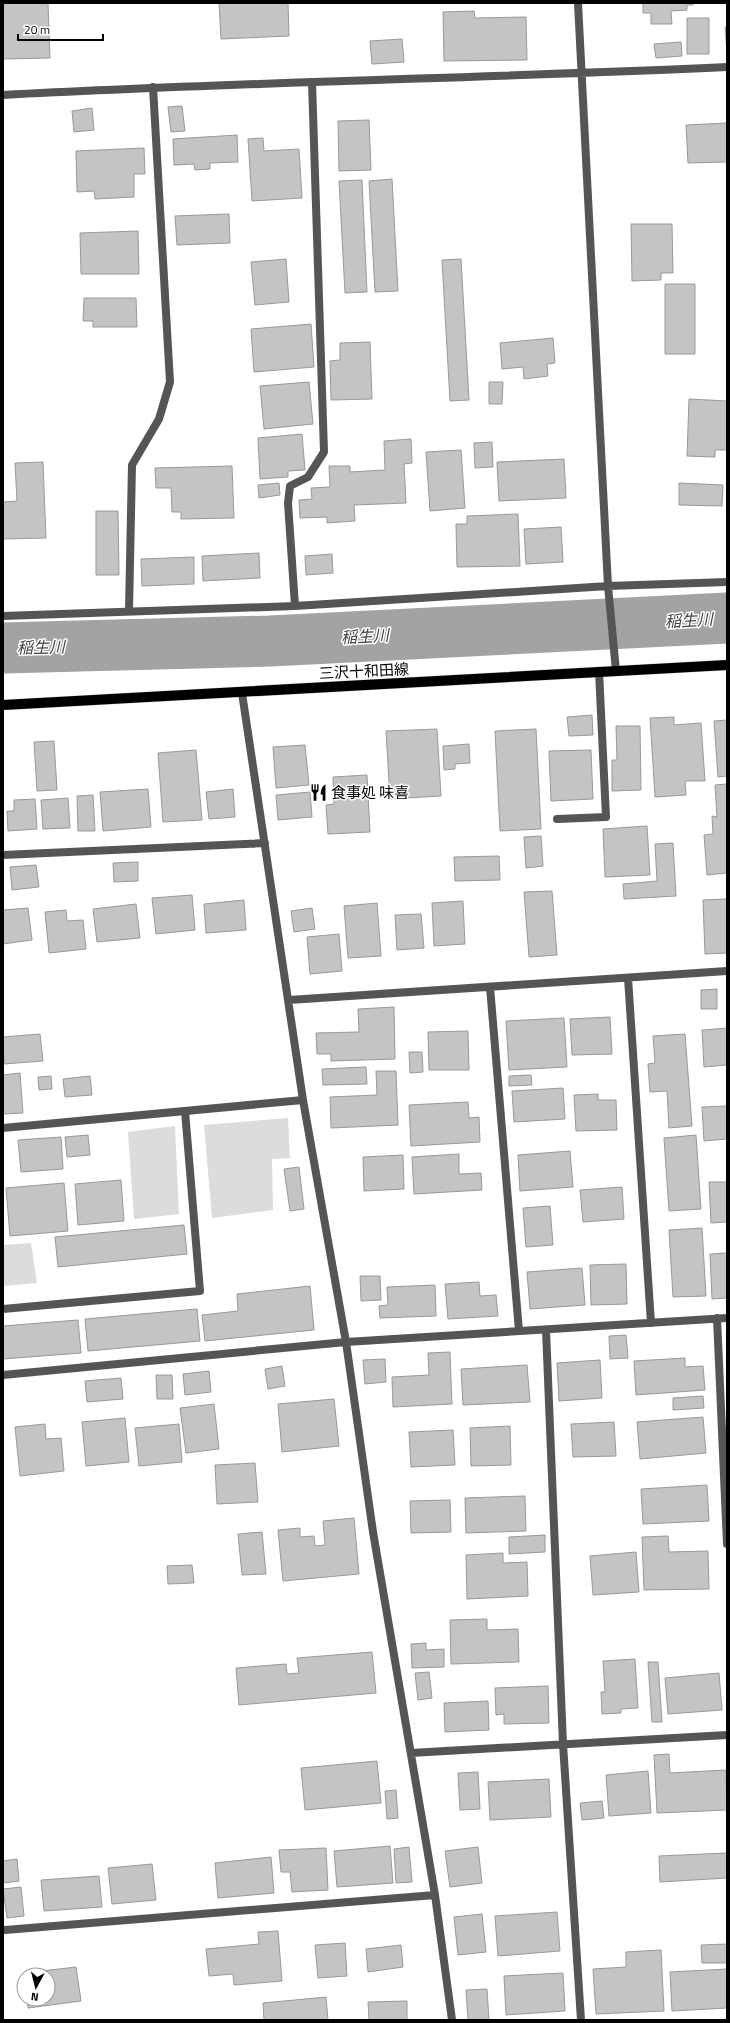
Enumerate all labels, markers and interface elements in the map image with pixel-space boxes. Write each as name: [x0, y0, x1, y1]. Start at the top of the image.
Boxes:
scale bar: [18, 16, 103, 42]
text: 20 m: [24, 20, 50, 39]
water label: 稲生川: [664, 607, 716, 633]
water label: 稲生川: [340, 623, 392, 649]
water label: 稲生川: [17, 635, 67, 659]
street label: 三沢十和田線: [318, 657, 410, 685]
place label: 食事処 味喜: [331, 781, 409, 804]
restaurant icon: 食事処 味喜: [308, 782, 328, 802]
north arrow: [16, 1967, 56, 2007]
text: N: [30, 1989, 40, 2005]

